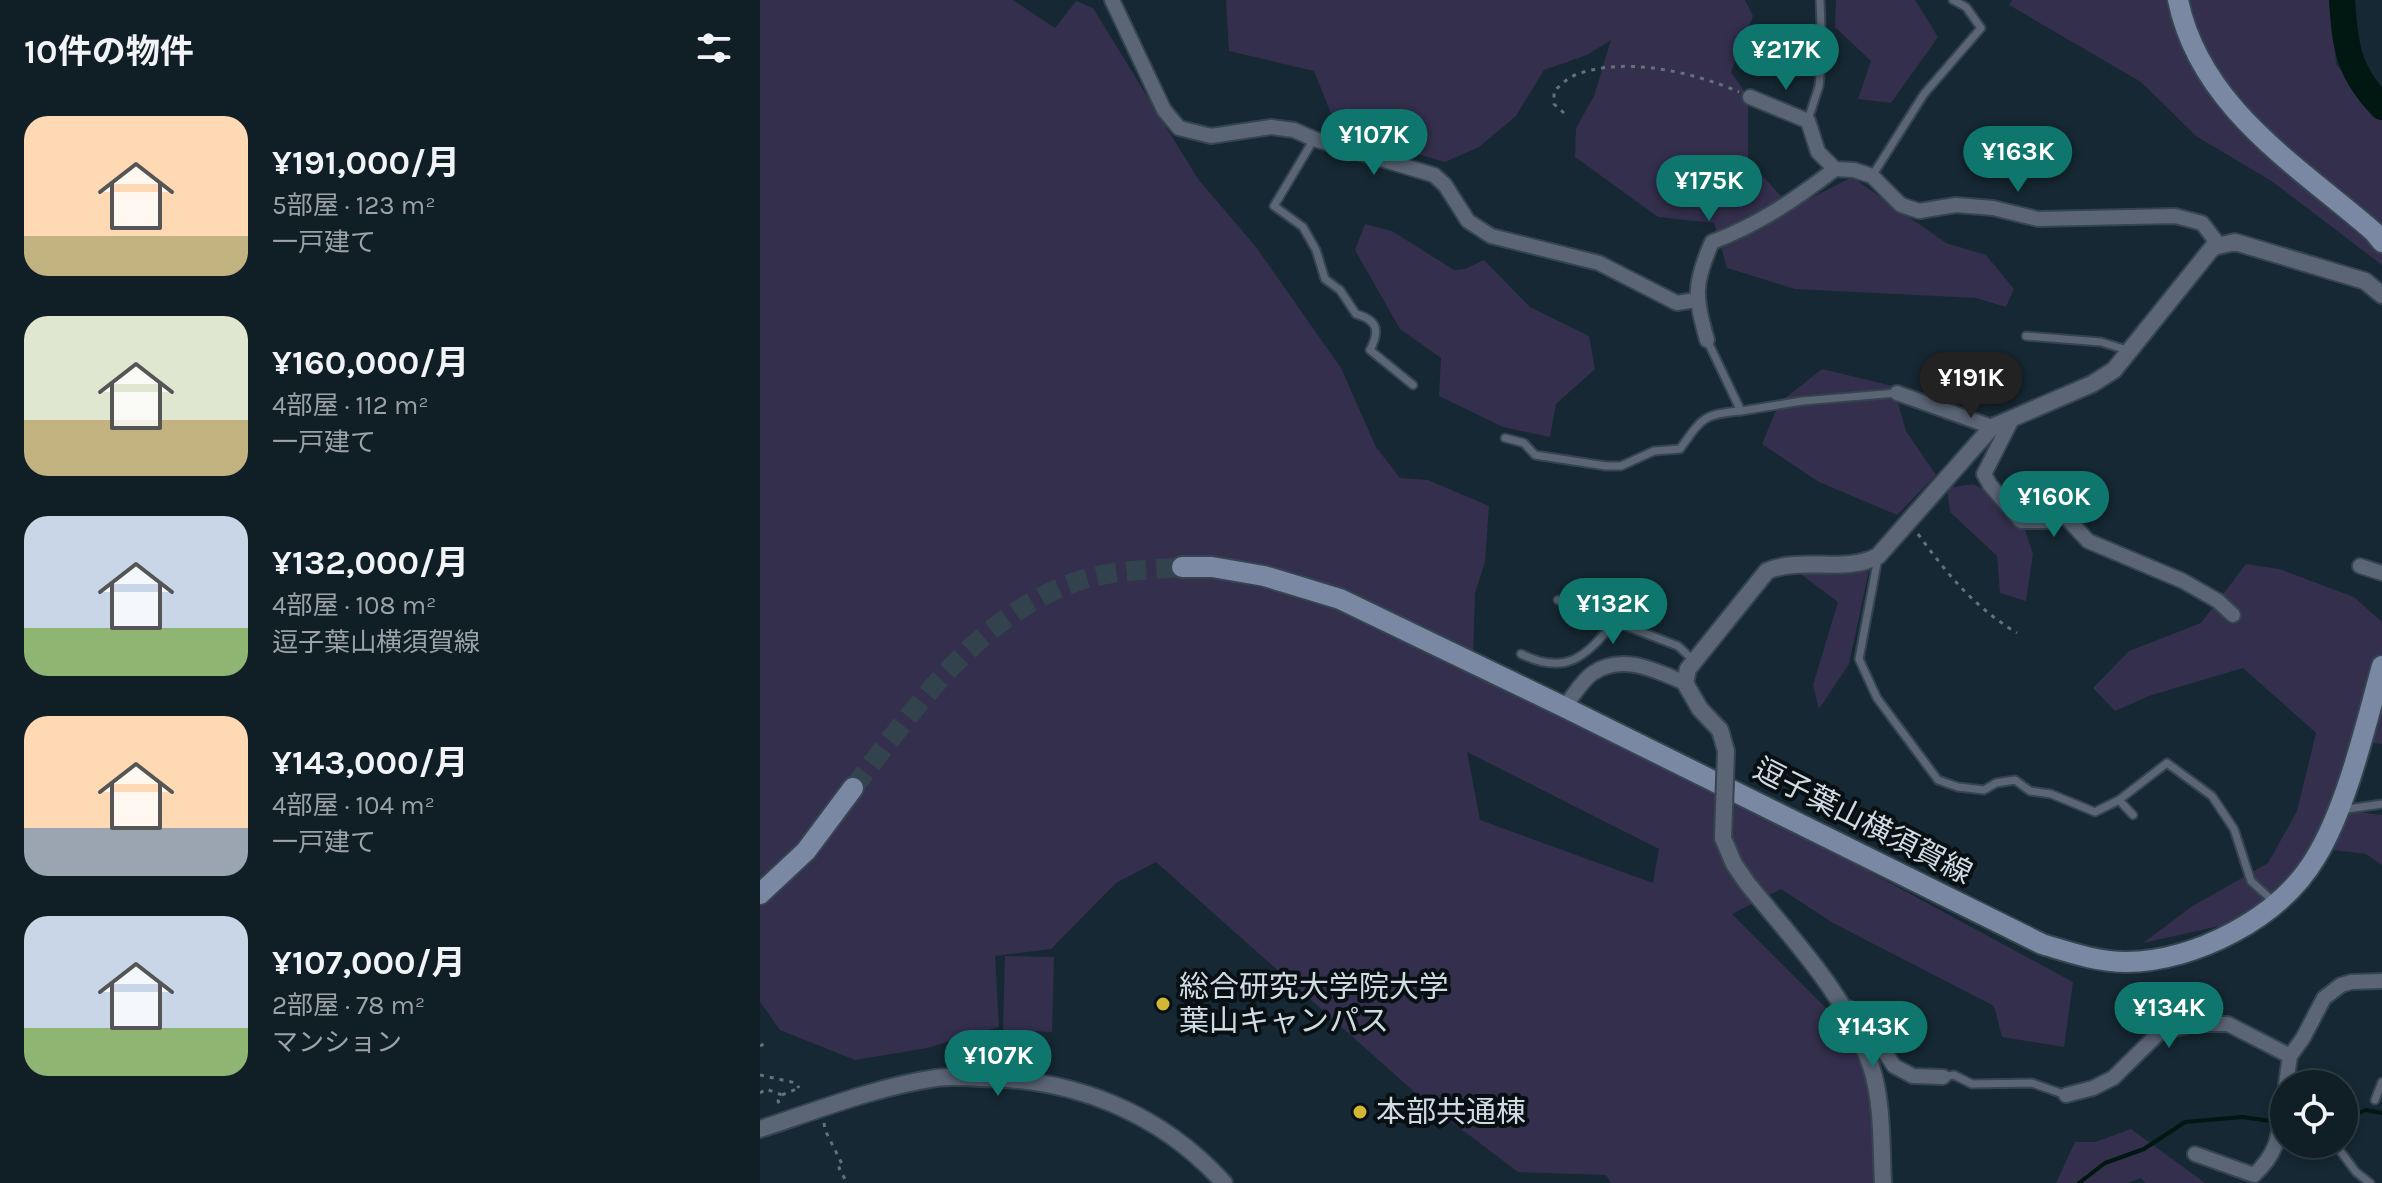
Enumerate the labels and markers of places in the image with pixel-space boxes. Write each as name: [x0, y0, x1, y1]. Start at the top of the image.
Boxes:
pin: ¥217K: [1730, 24, 1842, 92]
pin: ¥107K: [1318, 109, 1430, 177]
pin: ¥163K: [1962, 126, 2074, 194]
pin: ¥175K: [1653, 155, 1765, 223]
pin: ¥191K: [1915, 352, 2027, 420]
pin: ¥160K: [1998, 471, 2110, 539]
pin: ¥132K: [1557, 578, 1669, 646]
place label: 総合研究大学院大学 葉山キャンパス: [1179, 969, 1449, 1039]
pin: ¥134K: [2113, 982, 2225, 1050]
marker: 総合研究大学院大学 葉山キャンパス: [1154, 995, 1172, 1013]
pin: ¥143K: [1817, 1001, 1929, 1069]
pin: ¥107K: [942, 1030, 1054, 1098]
place label: 本部共通棟: [1376, 1094, 1526, 1130]
marker: 本部共通棟: [1351, 1103, 1369, 1121]

